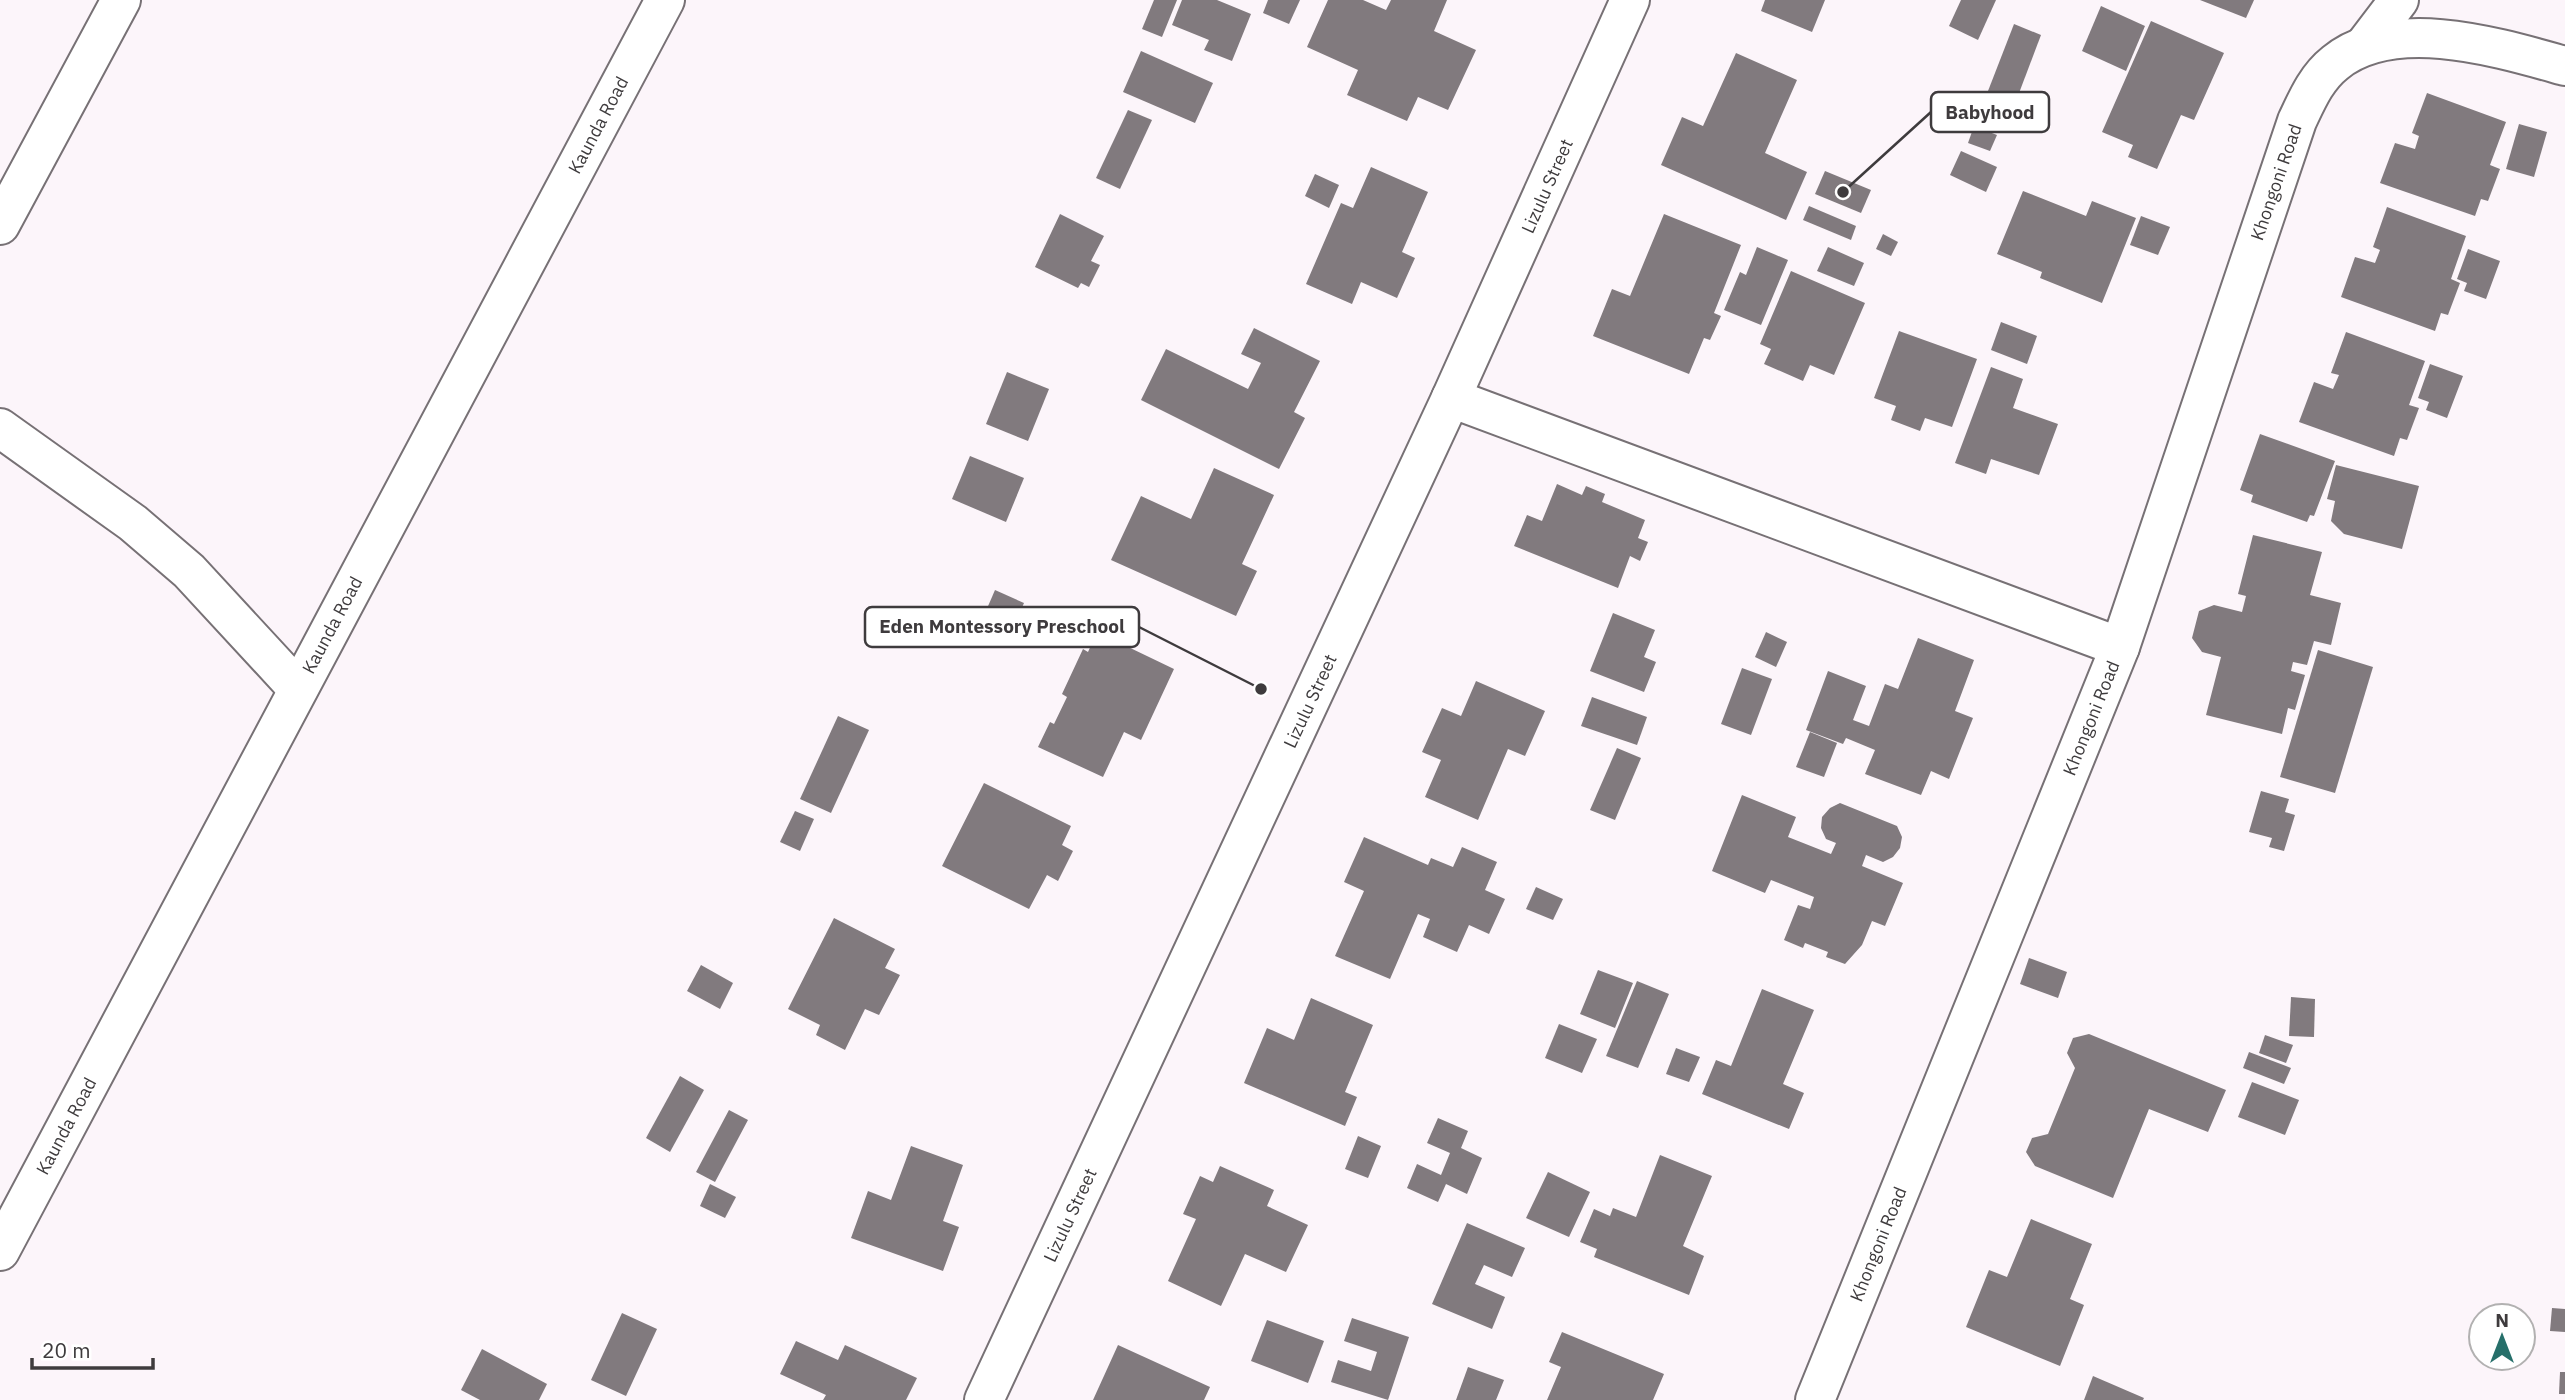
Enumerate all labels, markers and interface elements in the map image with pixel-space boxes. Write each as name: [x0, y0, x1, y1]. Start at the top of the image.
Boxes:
street label: Kaunda Road: [563, 72, 633, 178]
callout: Babyhood: [1931, 92, 2049, 132]
text: Babyhood: [1945, 100, 2035, 124]
street label: Khongoni Road: [2245, 121, 2307, 243]
street label: Lizulu Street: [1516, 135, 1578, 237]
street label: Kaunda Road: [297, 572, 367, 678]
callout: Eden Montessory Preschool: [865, 607, 1139, 647]
text: Eden Montessory Preschool: [879, 614, 1125, 638]
street label: Lizulu Street: [1278, 650, 1342, 752]
street label: Khongoni Road: [2058, 657, 2124, 779]
street label: Kaunda Road: [31, 1073, 101, 1179]
street label: Lizulu Street: [1038, 1164, 1102, 1266]
street label: Khongoni Road: [1845, 1183, 1911, 1305]
north arrow: [2467, 1302, 2537, 1372]
text: N: [2495, 1308, 2509, 1332]
scale bar: [32, 1326, 152, 1370]
text: 20 m: [42, 1336, 91, 1364]

